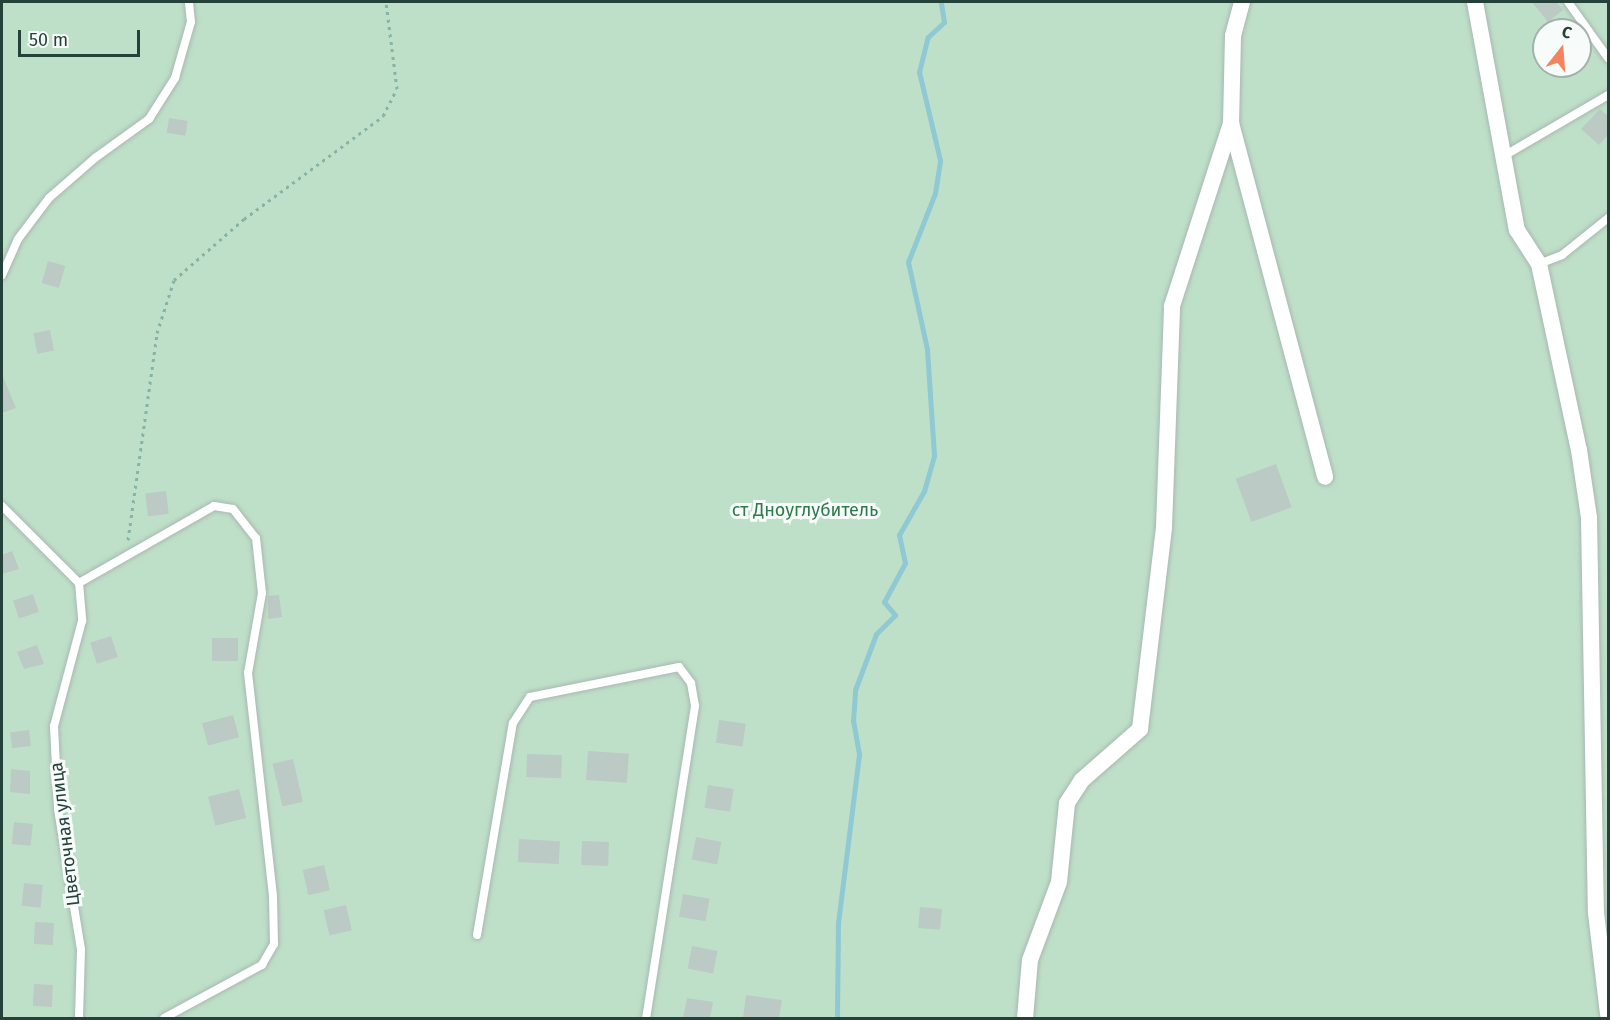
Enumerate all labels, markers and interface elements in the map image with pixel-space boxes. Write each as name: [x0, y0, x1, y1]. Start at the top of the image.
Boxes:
scale bar: [21, 18, 142, 56]
north arrow: [1532, 18, 1592, 78]
text: С: [1560, 22, 1574, 43]
text: 50 m: [29, 29, 68, 51]
park label: ст Дноуглубитель: [732, 499, 878, 521]
street label: Цветочная улица: [45, 761, 85, 907]

